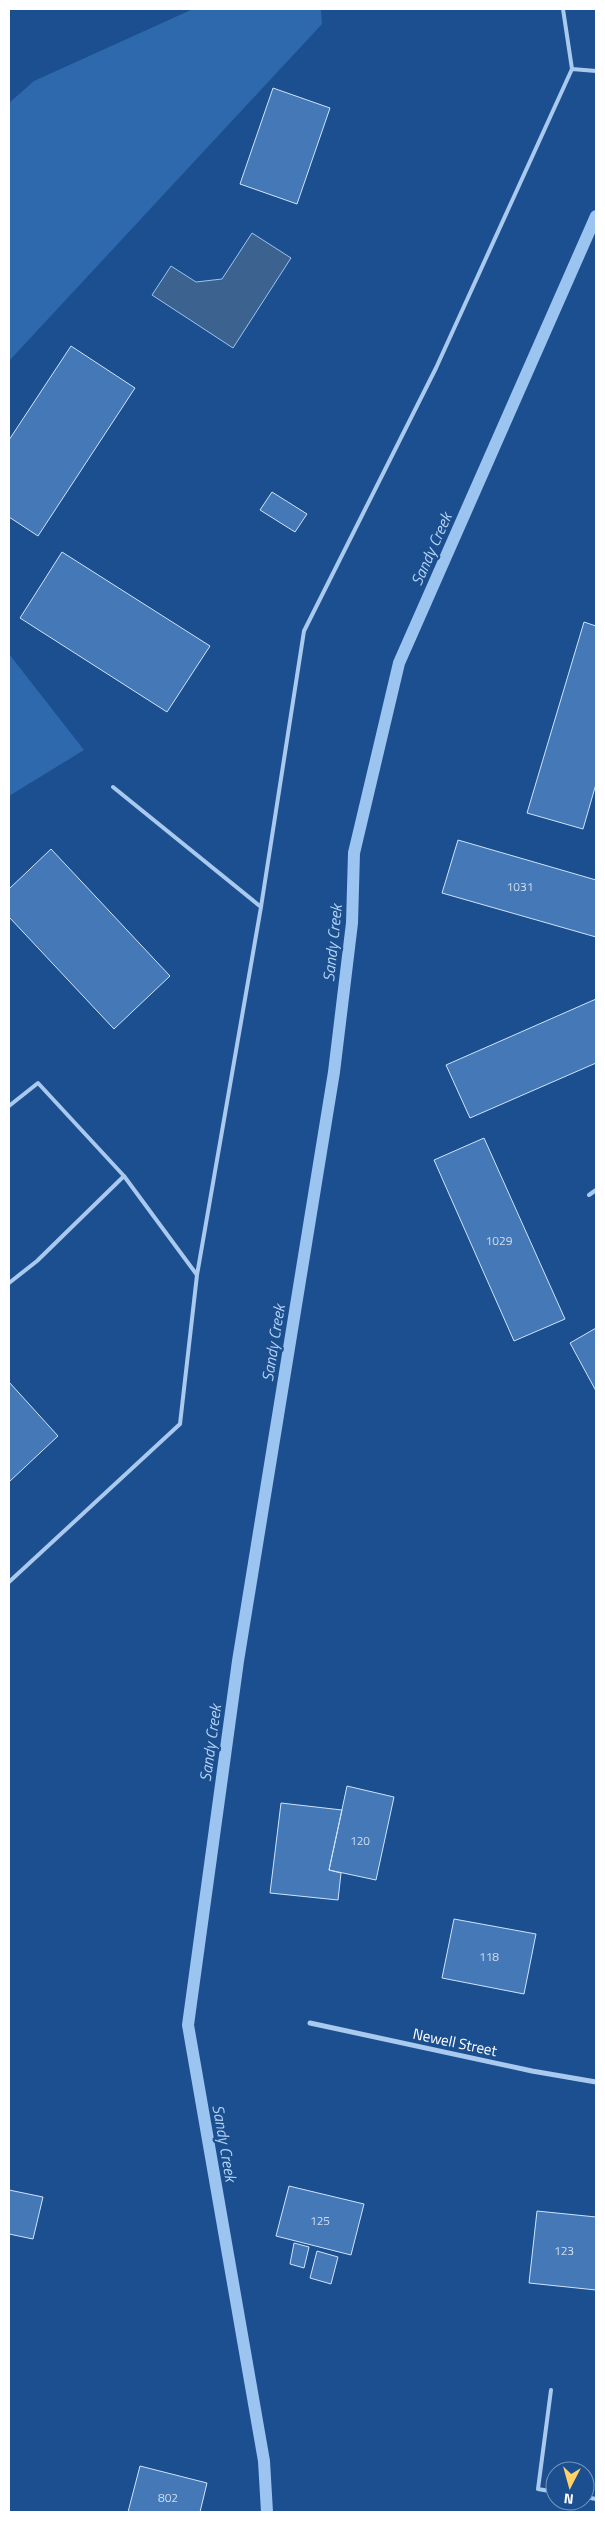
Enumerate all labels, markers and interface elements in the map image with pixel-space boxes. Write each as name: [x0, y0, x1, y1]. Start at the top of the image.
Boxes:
water label: Sandy Creek: [404, 507, 458, 589]
house number: 1031: [507, 877, 533, 896]
water label: Sandy Creek: [316, 901, 348, 983]
house number: 1029: [486, 1231, 513, 1250]
water label: Sandy Creek: [255, 1301, 291, 1383]
water label: Sandy Creek: [193, 1701, 228, 1783]
house number: 120: [350, 1831, 370, 1850]
house number: 118: [479, 1947, 499, 1966]
street label: Newell Street: [411, 2022, 500, 2062]
water label: Sandy Creek: [206, 2103, 244, 2185]
house number: 125: [310, 2211, 330, 2230]
house number: 123: [554, 2241, 574, 2260]
north arrow: [545, 2461, 595, 2511]
house number: 802: [158, 2488, 178, 2507]
text: N: [563, 2488, 575, 2510]

